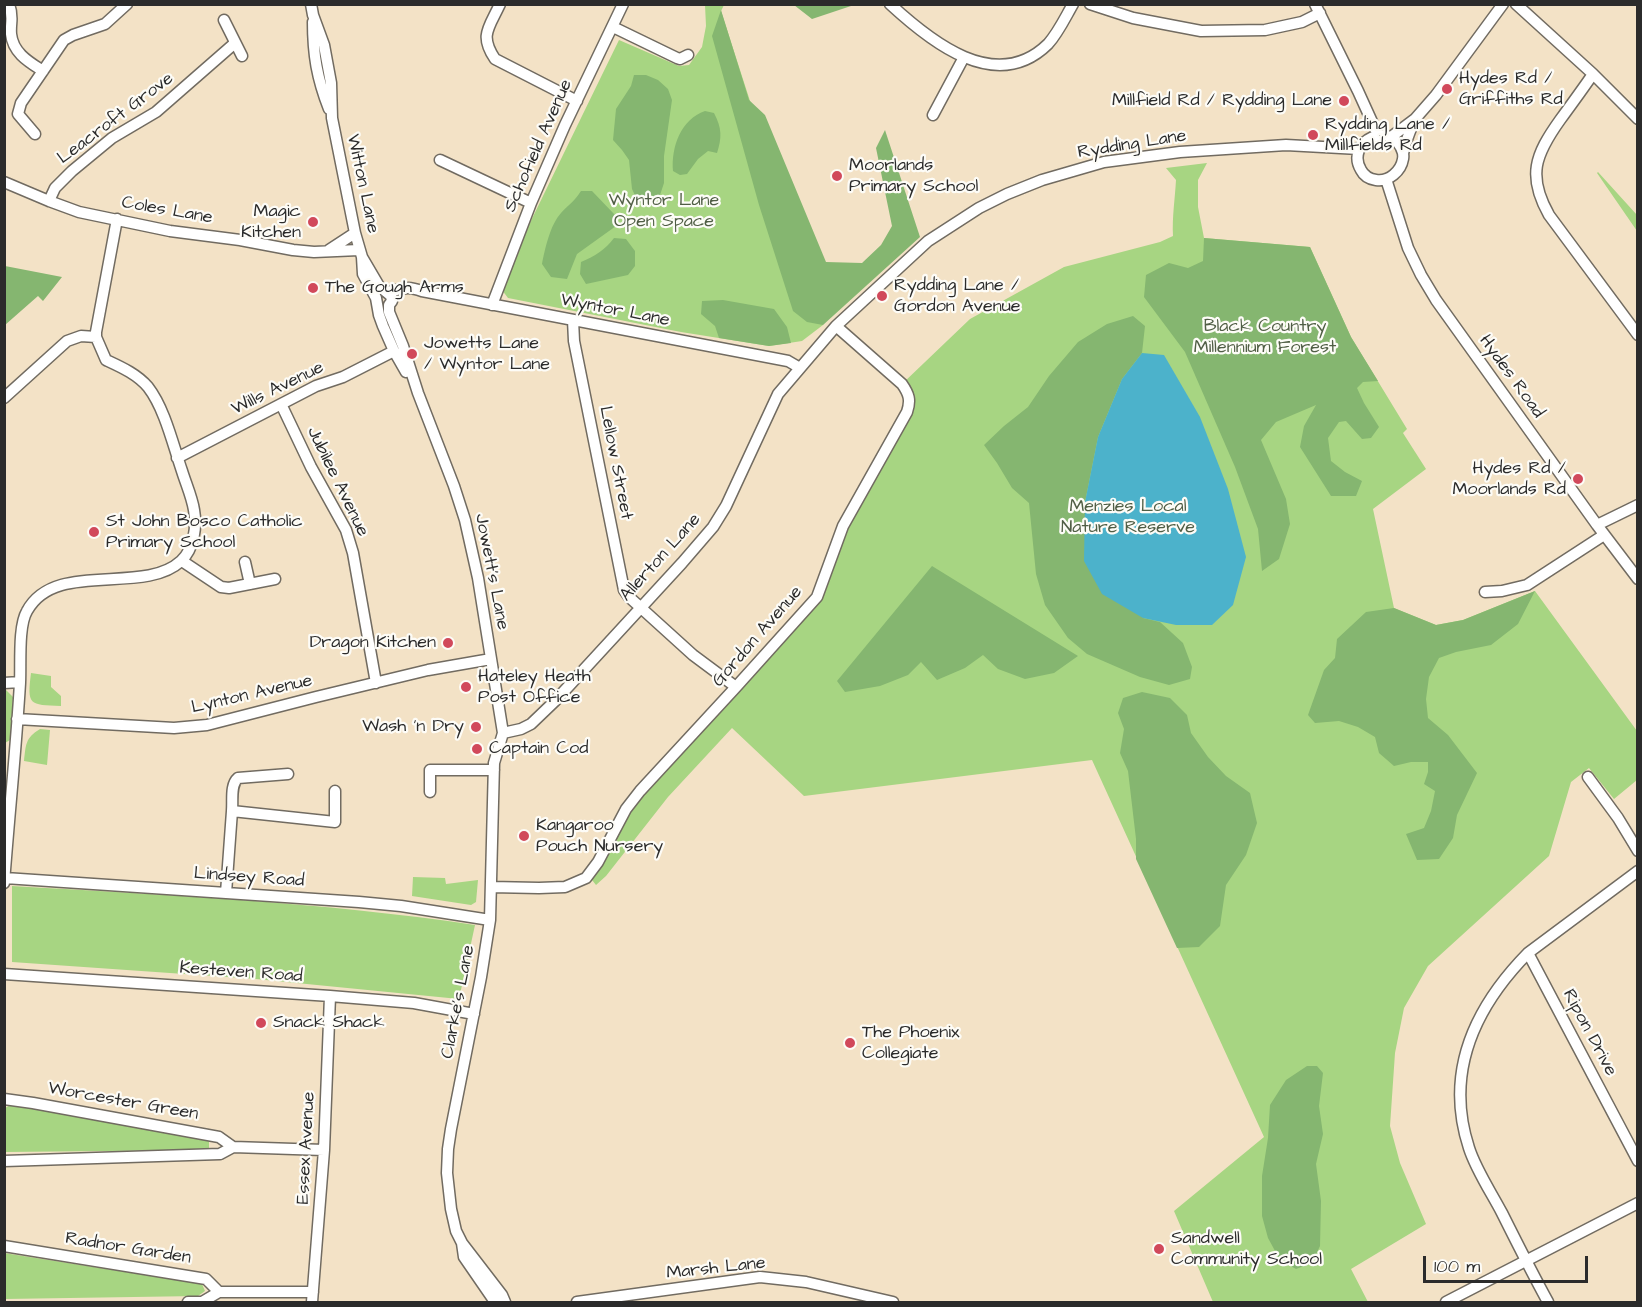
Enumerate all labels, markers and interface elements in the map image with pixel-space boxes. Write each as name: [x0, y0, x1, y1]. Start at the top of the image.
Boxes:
street label: Leacroft Grove: [54, 68, 178, 170]
place label: Hydes Rd / Griffiths Rd: [1459, 68, 1563, 110]
street label: Schofield Avenue: [500, 76, 578, 216]
marker: Hydes Rd / Griffiths Rd: [1440, 82, 1454, 96]
place label: Millfield Rd / Rydding Lane: [1112, 90, 1332, 112]
marker: Millfield Rd / Rydding Lane: [1337, 94, 1351, 108]
place label: Rydding Lane / Millfields Rd: [1325, 114, 1450, 156]
street label: Rydding Lane: [1076, 126, 1188, 164]
marker: Rydding Lane / Millfields Rd: [1306, 128, 1320, 142]
street label: Witton Lane: [341, 132, 383, 236]
place label: Moorlands Primary School: [849, 155, 978, 198]
marker: Moorlands Primary School: [830, 169, 844, 183]
park label: Wyntor Lane Open Space: [609, 190, 719, 232]
street label: Coles Lane: [120, 192, 214, 230]
place label: Magic Kitchen: [241, 201, 301, 244]
marker: Magic Kitchen: [306, 215, 320, 229]
place label: Rydding Lane / Gordon Avenue: [894, 275, 1021, 318]
place label: The Gough Arms: [325, 277, 464, 299]
marker: The Gough Arms: [306, 281, 320, 295]
marker: Rydding Lane / Gordon Avenue: [875, 289, 889, 303]
street label: Wyntor Lane: [559, 290, 671, 332]
park label: Black Country Millennium Forest: [1194, 316, 1336, 358]
street label: Hydes Road: [1474, 331, 1548, 423]
place label: Jowetts Lane / Wyntor Lane: [424, 333, 550, 376]
marker: Jowetts Lane / Wyntor Lane: [405, 347, 419, 361]
street label: Wills Avenue: [228, 357, 328, 421]
street label: Lellow Street: [593, 404, 637, 522]
street label: Jubilee Avenue: [301, 424, 373, 540]
place label: Hydes Rd / Moorlands Rd: [1452, 458, 1566, 500]
marker: Hydes Rd / Moorlands Rd: [1571, 472, 1585, 486]
park label: Menzies Local Nature Reserve: [1061, 496, 1195, 538]
street label: Allerton Lane: [616, 510, 706, 606]
place label: St John Bosco Catholic Primary School: [106, 511, 303, 554]
street label: Jowett's Lane: [469, 512, 513, 632]
marker: St John Bosco Catholic Primary School: [87, 525, 101, 539]
street label: Gordon Avenue: [708, 582, 808, 692]
place label: Dragon Kitchen: [310, 632, 436, 654]
marker: Dragon Kitchen: [441, 636, 455, 650]
place label: Hateley Heath Post Office: [478, 666, 591, 708]
street label: Lynton Avenue: [189, 671, 315, 719]
marker: Hateley Heath Post Office: [459, 680, 473, 694]
place label: Wash 'n Dry: [362, 716, 464, 738]
marker: Wash 'n Dry: [469, 720, 483, 734]
place label: Captain Cod: [489, 738, 588, 760]
marker: Captain Cod: [470, 742, 484, 756]
place label: Kangaroo Pouch Nursery: [536, 815, 663, 858]
marker: Kangaroo Pouch Nursery: [517, 829, 531, 843]
street label: Lindsey Road: [193, 863, 305, 893]
street label: Clarke's Lane: [437, 944, 481, 1060]
street label: Kesteven Road: [179, 958, 303, 988]
street label: Ripon Drive: [1557, 986, 1621, 1080]
place label: Snack Shack: [273, 1012, 384, 1034]
marker: Snack Shack: [254, 1016, 268, 1030]
place label: The Phoenix Collegiate: [862, 1022, 960, 1064]
marker: The Phoenix Collegiate: [843, 1036, 857, 1050]
street label: Worcester Green: [46, 1078, 200, 1126]
street label: Essex Avenue: [293, 1091, 321, 1205]
street label: Radnor Garden: [64, 1228, 192, 1270]
place label: Sandwell Community School: [1171, 1228, 1322, 1270]
marker: Sandwell Community School: [1152, 1242, 1166, 1256]
scale bar: [1426, 1244, 1591, 1282]
street label: Marsh Lane: [665, 1253, 767, 1285]
text: 100 m: [1434, 1254, 1480, 1279]

